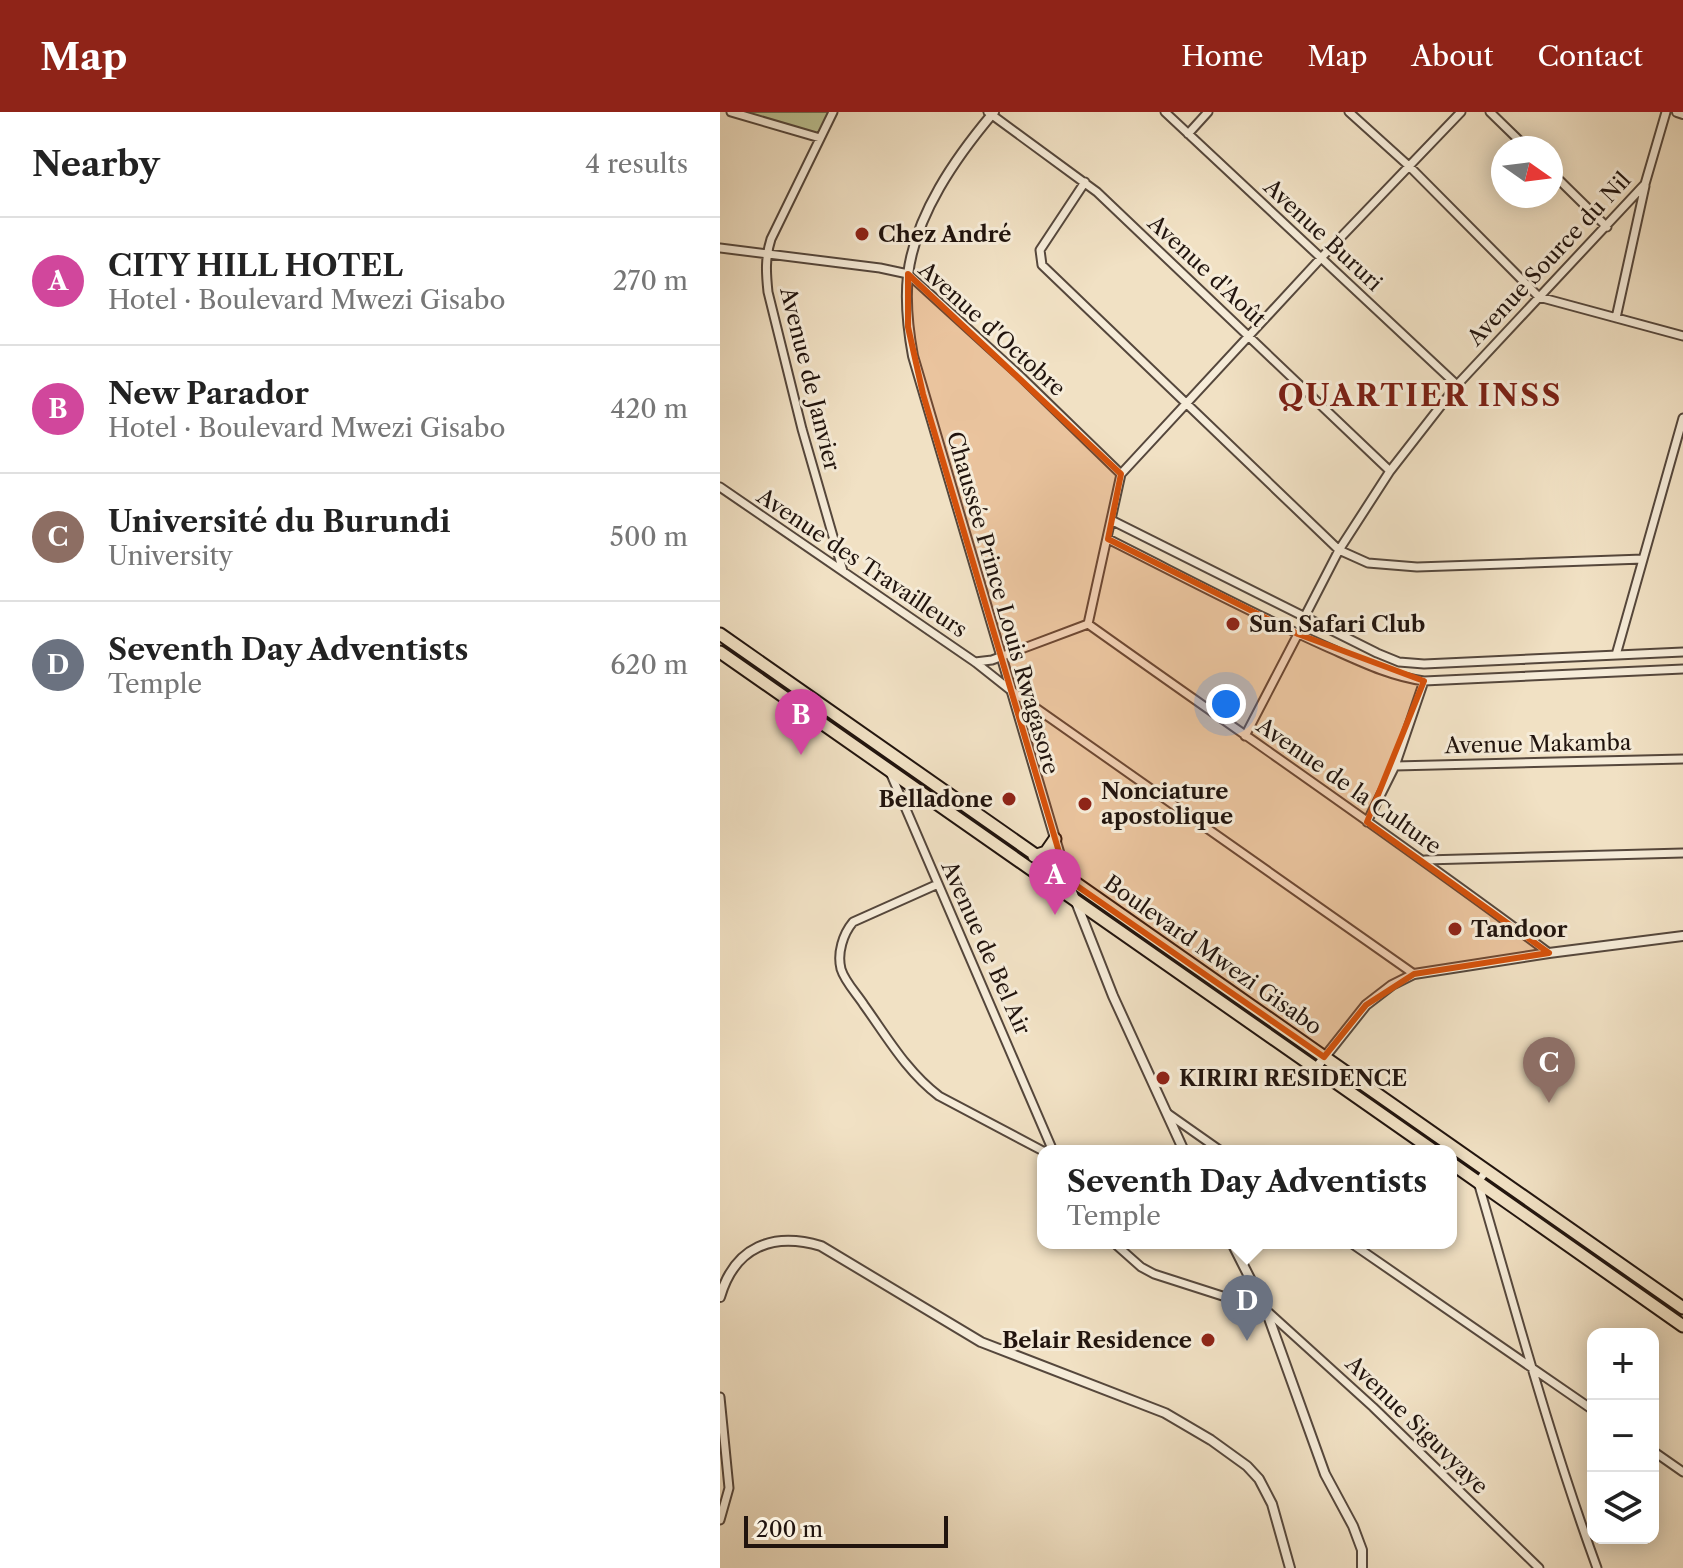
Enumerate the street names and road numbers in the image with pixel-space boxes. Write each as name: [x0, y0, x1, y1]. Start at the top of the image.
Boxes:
street label: Avenue Source du Nil: [1461, 166, 1637, 352]
street label: Avenue Bururi: [1258, 173, 1388, 297]
street label: Avenue d'Août: [1142, 209, 1272, 333]
street label: Avenue d'Octobre: [912, 255, 1071, 402]
street label: Avenue de Janvier: [774, 283, 846, 474]
street label: Chaussée Prince Louis Rwagasore: [941, 429, 1065, 777]
street label: Avenue des Travailleurs: [751, 482, 972, 643]
street label: Avenue de la Culture: [1251, 712, 1446, 860]
street label: Avenue Makamba: [1443, 729, 1632, 759]
street label: Avenue de Bel Air: [935, 856, 1036, 1039]
street label: Boulevard Mwezi Gisabo: [1099, 869, 1327, 1041]
street label: Avenue Siguvyaye: [1339, 1349, 1494, 1500]

